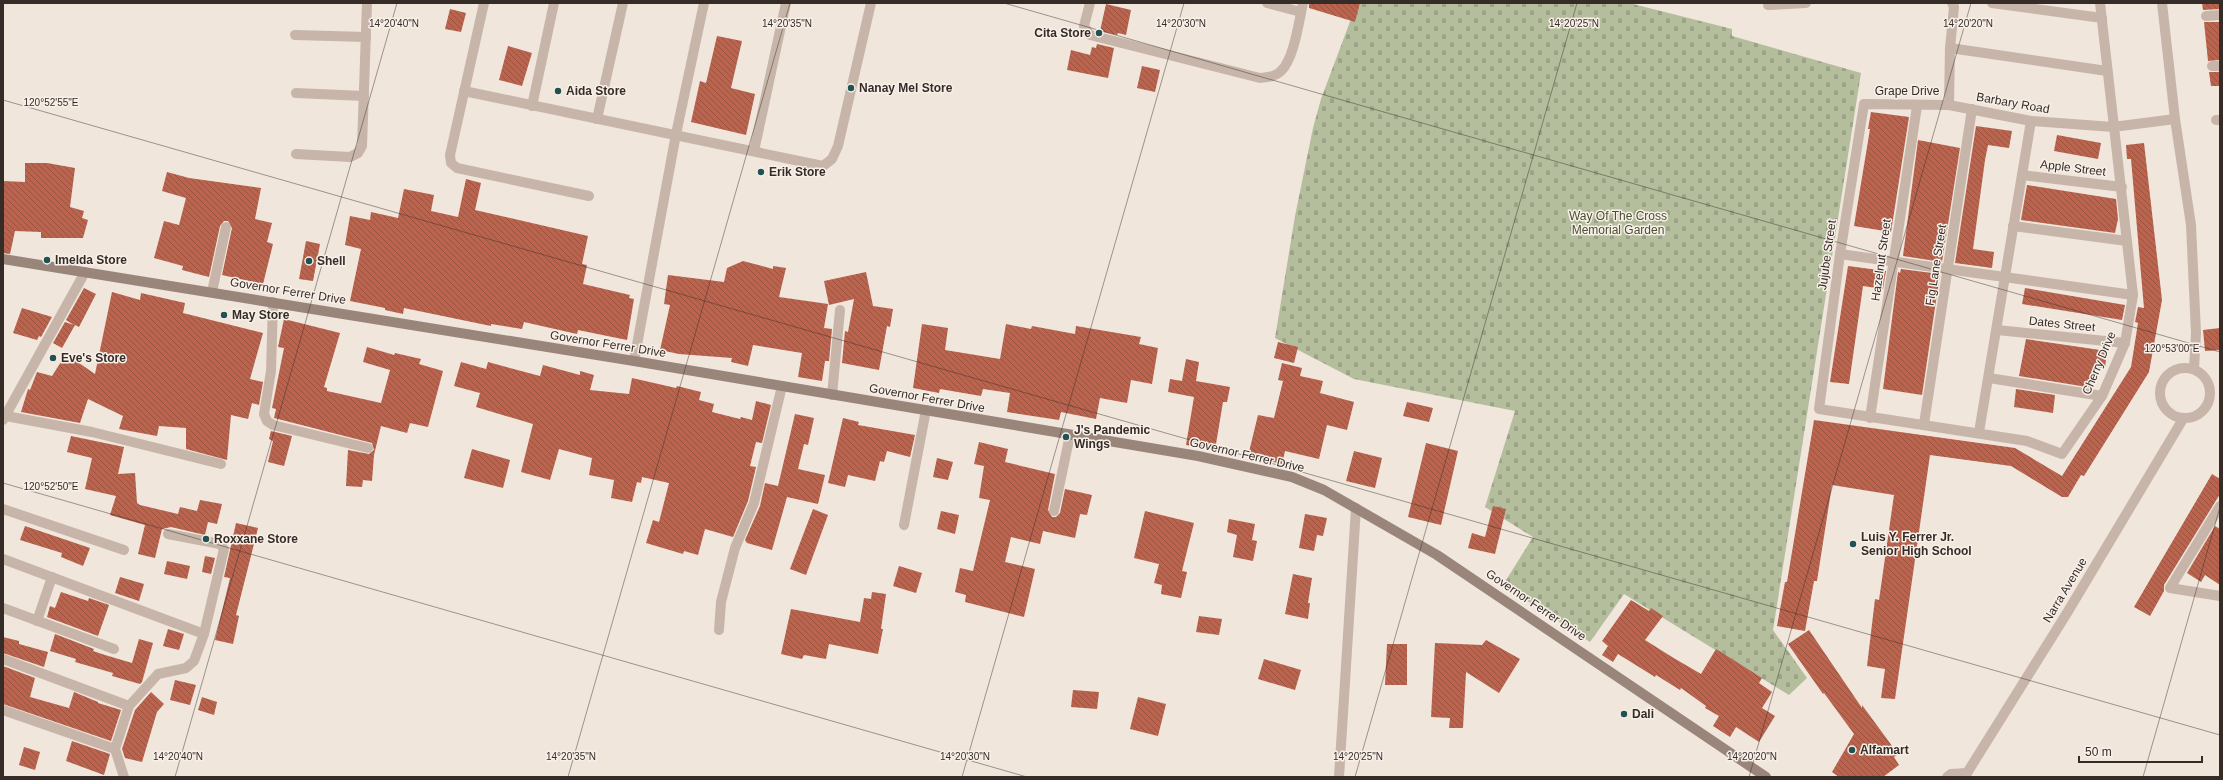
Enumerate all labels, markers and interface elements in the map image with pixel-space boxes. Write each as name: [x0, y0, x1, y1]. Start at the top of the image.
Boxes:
text: 14°20'40"N: [369, 18, 419, 29]
text: 14°20'35"N: [762, 18, 812, 29]
text: 14°20'30"N: [1156, 18, 1206, 29]
text: 14°20'25"N: [1549, 18, 1599, 29]
text: 14°20'20"N: [1943, 18, 1993, 29]
place label: Cita Store: [1034, 26, 1091, 40]
marker: Cita Store: [1094, 28, 1104, 38]
place label: Nanay Mel Store: [859, 81, 953, 95]
marker: Nanay Mel Store: [846, 83, 856, 93]
place label: Aida Store: [566, 84, 626, 98]
street label: Grape Drive: [1875, 84, 1940, 98]
marker: Aida Store: [553, 86, 563, 96]
street label: Barbary Road: [1975, 90, 2051, 116]
text: 120°52'55"E: [23, 97, 79, 108]
street label: Apple Street: [2039, 157, 2107, 179]
place label: Erik Store: [769, 165, 826, 179]
marker: Erik Store: [756, 167, 766, 177]
park label: Way Of The Cross Memorial Garden: [1569, 209, 1667, 237]
street label: Hazelnut Street: [1868, 217, 1894, 302]
street label: Jujube Street: [1815, 218, 1839, 291]
street label: Fig Lane Street: [1923, 223, 1949, 307]
place label: Imelda Store: [55, 253, 127, 267]
place label: Shell: [317, 254, 346, 268]
marker: Imelda Store: [42, 255, 52, 265]
marker: Shell: [304, 256, 314, 266]
street label: Governor Ferrer Drive: [229, 275, 347, 307]
place label: May Store: [232, 308, 290, 322]
marker: May Store: [219, 310, 229, 320]
street label: Dates Street: [2028, 314, 2097, 335]
street label: Governor Ferrer Drive: [549, 328, 667, 360]
street label: Cherry Drive: [2079, 329, 2119, 397]
text: 120°53'00"E: [2144, 343, 2200, 354]
place label: Eve's Store: [61, 351, 126, 365]
marker: Eve's Store: [48, 353, 58, 363]
street label: Governor Ferrer Drive: [868, 381, 986, 415]
place label: J's Pandemic Wings: [1074, 423, 1151, 451]
marker: J's Pandemic Wings: [1061, 432, 1071, 442]
street label: Governor Ferrer Drive: [1188, 435, 1306, 475]
text: 120°52'50"E: [23, 481, 79, 492]
place label: Luis Y. Ferrer Jr. Senior High School: [1861, 530, 1972, 558]
place label: Roxxane Store: [214, 532, 298, 546]
marker: Roxxane Store: [201, 534, 211, 544]
marker: Luis Y. Ferrer Jr. Senior High School: [1848, 539, 1858, 549]
street label: Narra Avenue: [2040, 555, 2090, 625]
street label: Governor Ferrer Drive: [1483, 566, 1589, 644]
place label: Dali: [1632, 707, 1654, 721]
marker: Dali: [1619, 709, 1629, 719]
scale bar: [2079, 738, 2202, 764]
place label: Alfamart: [1860, 743, 1909, 757]
marker: Alfamart: [1847, 745, 1857, 755]
text: 50 m: [2085, 745, 2112, 759]
text: 14°20'40"N: [153, 751, 203, 762]
text: 14°20'35"N: [546, 751, 596, 762]
text: 14°20'30"N: [940, 751, 990, 762]
text: 14°20'25"N: [1333, 751, 1383, 762]
text: 14°20'20"N: [1727, 751, 1777, 762]

